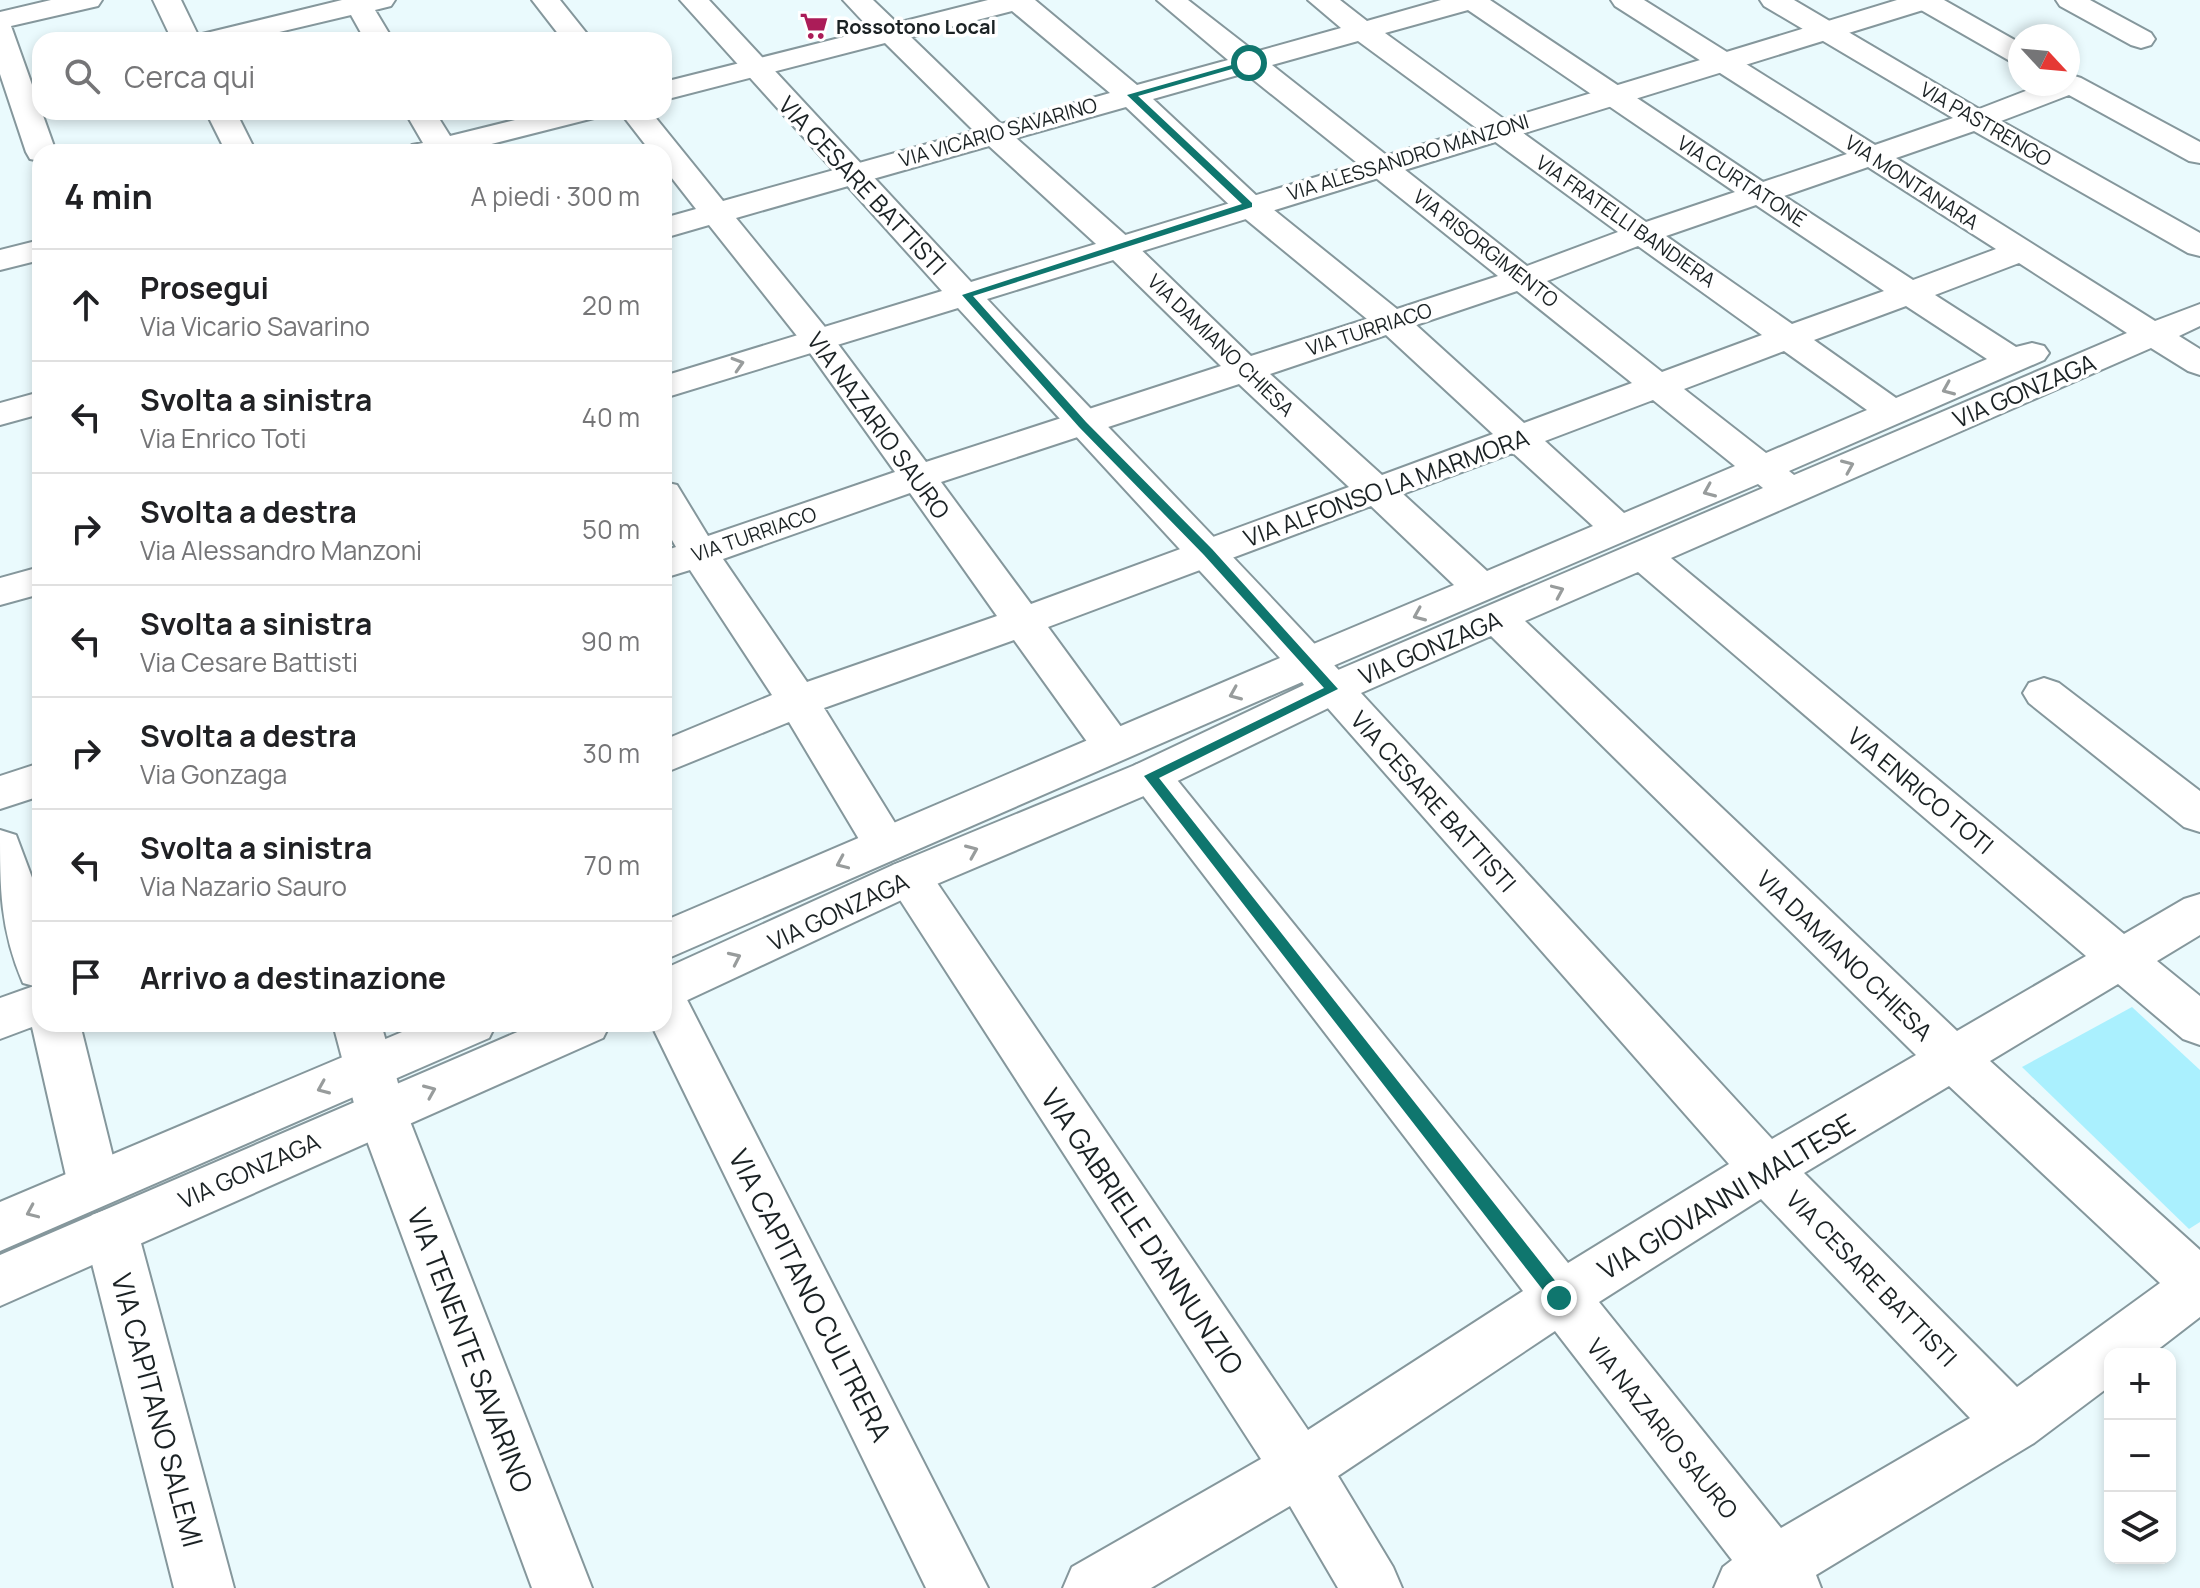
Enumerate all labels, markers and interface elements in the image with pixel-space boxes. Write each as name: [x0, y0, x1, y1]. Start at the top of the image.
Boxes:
supermarket icon: Rossotono Local: [799, 11, 829, 41]
place label: Rossotono Local: [836, 13, 996, 40]
north arrow: [2008, 24, 2080, 96]
search box: [32, 32, 672, 120]
route start: [1231, 45, 1267, 81]
icon: search: [60, 54, 104, 98]
text: Cerca qui: [124, 56, 255, 97]
street label: VIA PASTRENGO: [1915, 75, 2057, 173]
street label: VIA CESARE BATTISTI: [772, 89, 954, 281]
street label: VIA VICARIO SAVARINO: [896, 91, 1100, 173]
street label: VIA ALESSANDRO MANZONI: [1284, 107, 1532, 207]
street label: VIA CURTATONE: [1672, 129, 1812, 233]
street label: VIA MONTANARA: [1840, 129, 1984, 235]
street label: VIA FRATELLI BANDIERA: [1531, 149, 1721, 293]
text: 4 min: [64, 173, 153, 219]
text: A piedi · 300 m: [471, 178, 640, 214]
street label: VIA RISORGIMENTO: [1408, 183, 1564, 313]
text: Prosegui: [140, 267, 269, 308]
street label: VIA DAMIANO CHIESA: [1142, 268, 1300, 422]
icon: ahead: [64, 283, 108, 327]
text: 20 m: [582, 287, 640, 323]
street label: VIA TURRIACO: [1303, 296, 1435, 362]
text: Via Vicario Savarino: [140, 308, 370, 344]
street label: VIA NAZARIO SAURO: [800, 325, 958, 525]
street label: VIA GONZAGA: [1948, 345, 2100, 435]
one-way arrow: [731, 357, 745, 373]
text: Svolta a sinistra: [140, 379, 372, 420]
one-way arrow: [1942, 379, 1956, 395]
icon: left: [64, 395, 108, 439]
text: 40 m: [582, 399, 640, 435]
text: Via Enrico Toti: [140, 420, 306, 456]
street label: VIA ALFONSO LA MARMORA: [1239, 420, 1533, 554]
one-way arrow: [1840, 459, 1854, 475]
one-way arrow: [1703, 481, 1717, 497]
text: Svolta a destra: [140, 491, 357, 532]
street label: VIA TURRIACO: [688, 500, 820, 568]
icon: right: [64, 507, 108, 551]
text: 50 m: [582, 511, 640, 547]
text: Via Alessandro Manzoni: [140, 532, 422, 568]
one-way arrow: [1550, 585, 1564, 601]
street label: VIA GONZAGA: [1354, 602, 1506, 692]
text: Svolta a sinistra: [140, 603, 372, 644]
one-way arrow: [1412, 606, 1427, 622]
icon: left: [64, 619, 108, 663]
text: 90 m: [581, 623, 640, 659]
text: Via Cesare Battisti: [140, 644, 358, 680]
one-way arrow: [1229, 684, 1243, 700]
street label: VIA CESARE BATTISTI: [1344, 703, 1524, 899]
text: Svolta a destra: [140, 715, 357, 756]
street label: VIA ENRICO TOTI: [1841, 719, 2001, 861]
icon: right: [64, 731, 108, 775]
text: 30 m: [583, 735, 640, 771]
text: Via Gonzaga: [140, 756, 287, 792]
text: Svolta a sinistra: [140, 827, 372, 868]
icon: left: [64, 843, 108, 887]
one-way arrow: [964, 844, 978, 861]
text: 70 m: [584, 847, 640, 883]
one-way arrow: [836, 853, 850, 869]
street label: VIA DAMIANO CHIESA: [1750, 862, 1940, 1048]
street label: VIA GONZAGA: [762, 864, 914, 958]
text: Via Nazario Sauro: [140, 868, 347, 904]
one-way arrow: [726, 952, 741, 968]
icon: arrive: [64, 955, 108, 999]
text: Arrivo a destinazione: [140, 957, 446, 998]
one-way arrow: [316, 1078, 331, 1094]
street label: VIA GABRIELE D'ANNUNZIO: [1033, 1081, 1253, 1381]
one-way arrow: [422, 1084, 436, 1100]
street label: VIA GIOVANNI MALTESE: [1590, 1104, 1862, 1288]
street label: VIA GONZAGA: [173, 1124, 325, 1216]
street label: VIA CAPITANO CULTRERA: [721, 1142, 901, 1448]
street label: VIA CESARE BATTISTI: [1779, 1183, 1965, 1373]
one-way arrow: [26, 1203, 40, 1219]
street label: VIA TENENTE SAVARINO: [399, 1203, 543, 1497]
street label: VIA CAPITANO SALEMI: [103, 1269, 213, 1551]
route end: [1541, 1280, 1577, 1316]
street label: VIA NAZARIO SAURO: [1580, 1331, 1746, 1525]
map controls: [2104, 1348, 2176, 1564]
button: +: [2104, 1348, 2176, 1420]
button: −: [2104, 1420, 2176, 1492]
button: layers: [2104, 1492, 2176, 1564]

